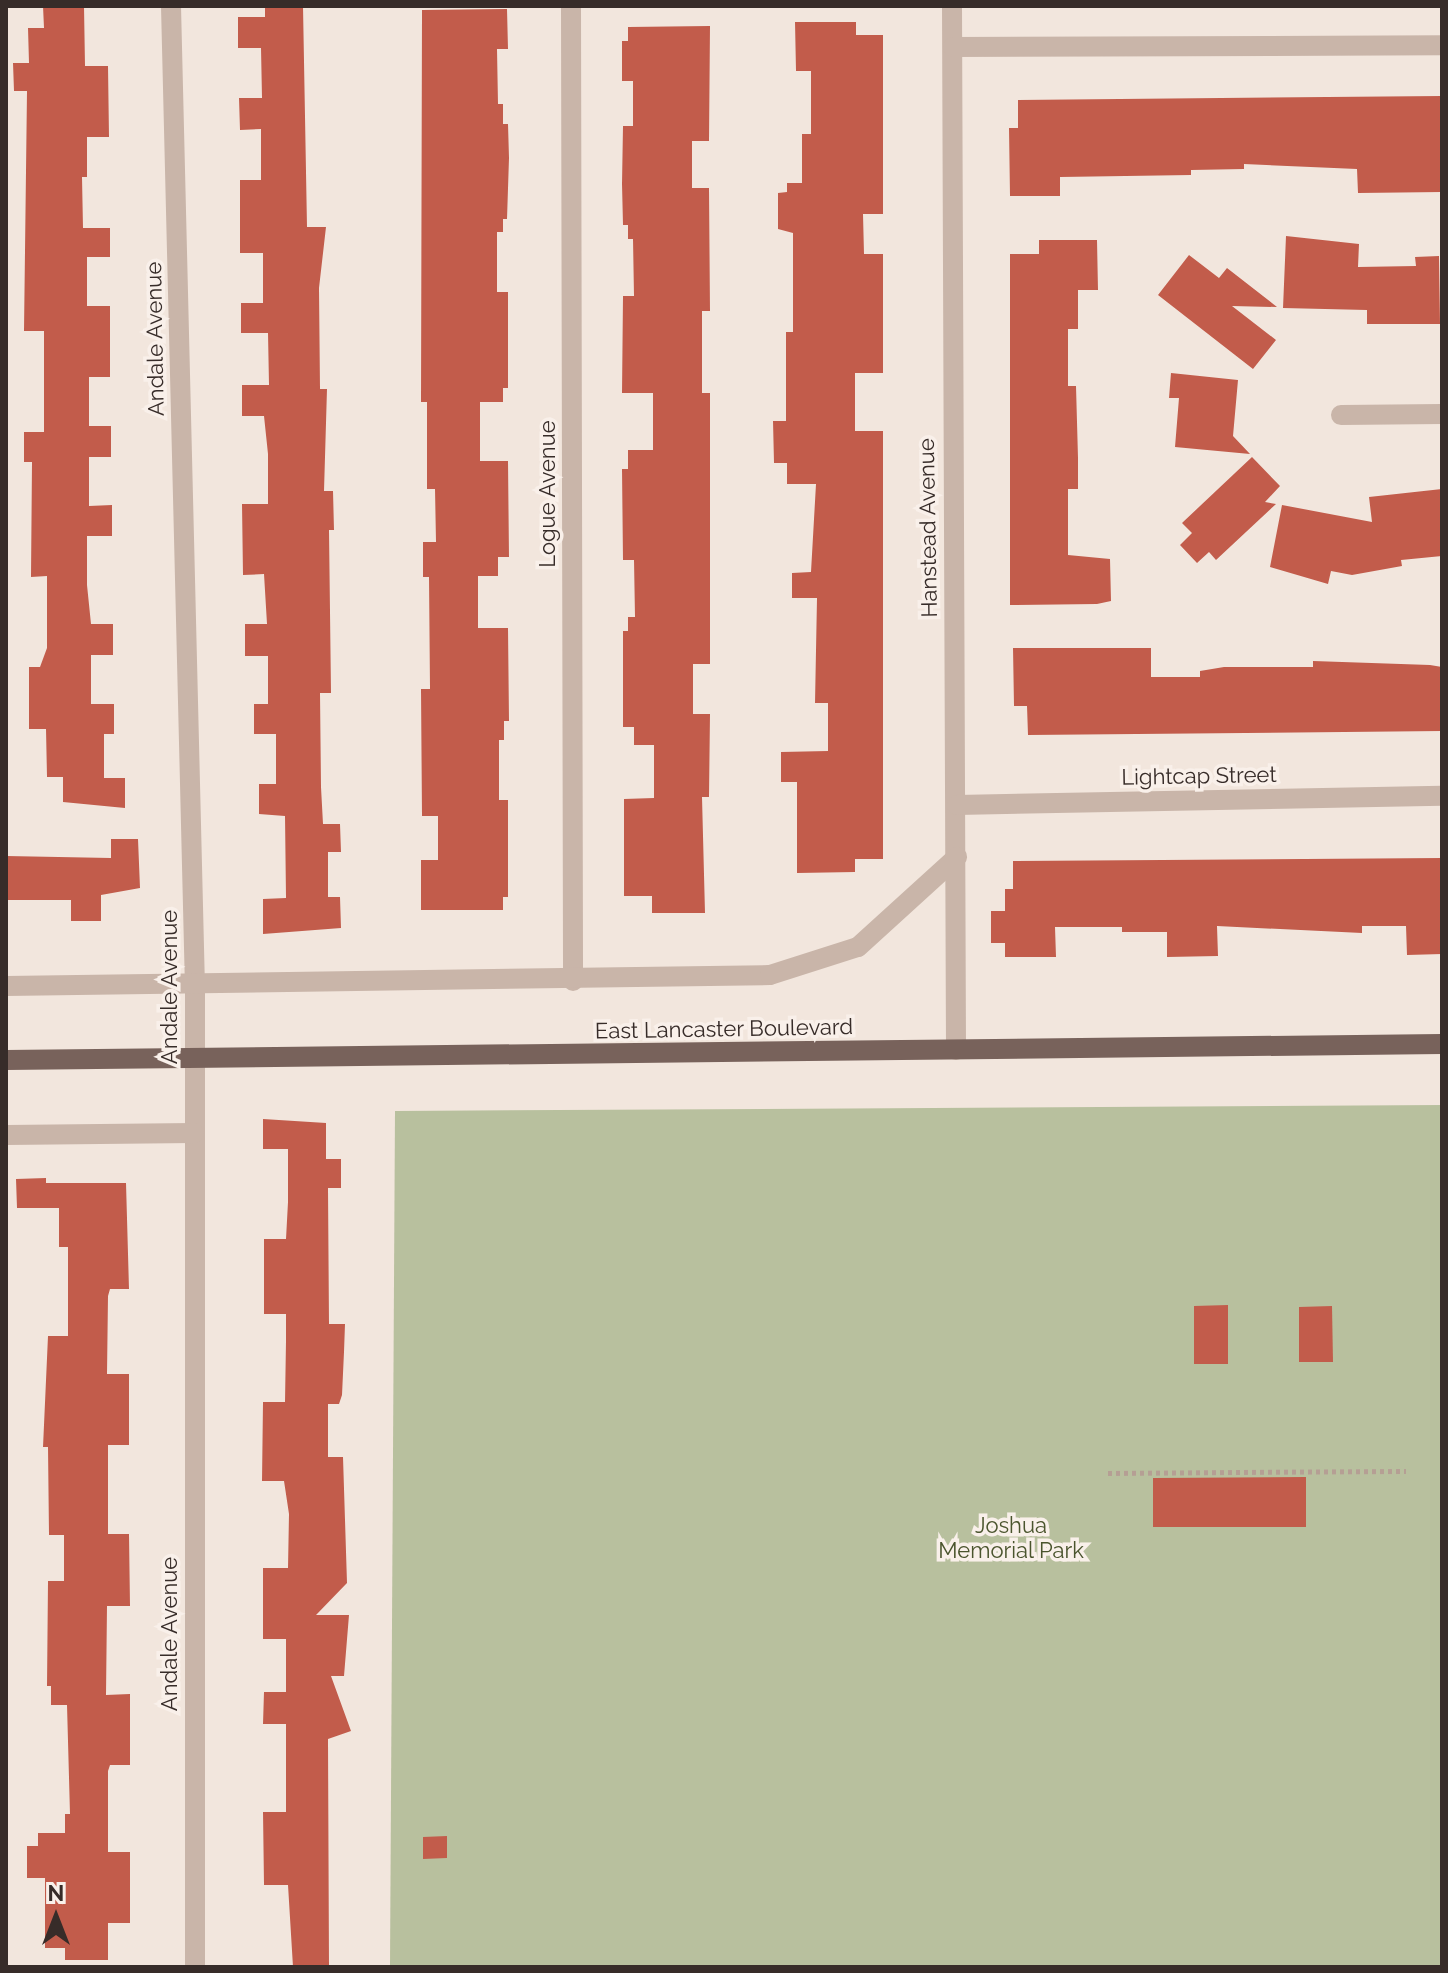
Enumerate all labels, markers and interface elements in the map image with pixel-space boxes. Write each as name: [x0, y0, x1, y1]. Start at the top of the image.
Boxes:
street label: Andale Avenue: [140, 261, 170, 417]
street label: Logue Avenue: [535, 420, 561, 568]
street label: Hanstead Avenue: [913, 438, 943, 618]
street label: Lightcap Street: [1121, 761, 1277, 791]
street label: Andale Avenue: [157, 909, 183, 1065]
street label: East Lancaster Boulevard: [594, 1014, 854, 1044]
park label: Joshua Memorial Park: [938, 1512, 1084, 1564]
street label: Andale Avenue: [157, 1556, 183, 1712]
north arrow: [16, 1877, 96, 1957]
text: N: [48, 1880, 64, 1906]

